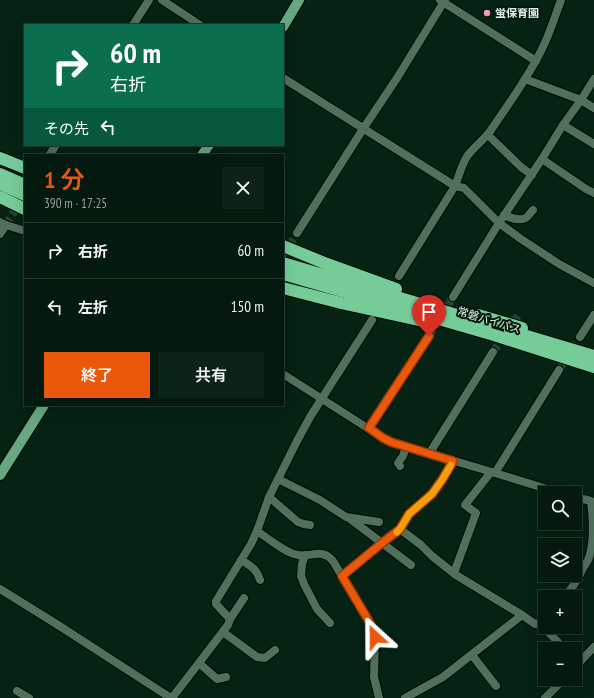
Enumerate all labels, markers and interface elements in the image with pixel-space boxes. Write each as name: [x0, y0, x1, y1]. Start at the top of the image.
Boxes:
place label: 蛍保育園: [495, 6, 539, 20]
marker: 蛍保育園: [482, 8, 492, 18]
text: 60 m: [110, 34, 161, 71]
icon: right: [44, 40, 96, 92]
text: 右折: [110, 73, 146, 96]
icon: left: [97, 116, 119, 138]
text: その先: [44, 119, 89, 138]
text: 1 分: [44, 164, 84, 195]
button: close: [222, 167, 264, 209]
text: 390 m · 17:25: [44, 195, 107, 212]
icon: right: [44, 240, 66, 262]
text: 60 m: [238, 241, 264, 260]
text: 右折: [78, 242, 108, 261]
pin: [412, 295, 446, 336]
icon: left: [44, 296, 66, 318]
text: 150 m: [231, 297, 264, 316]
text: 左折: [78, 298, 108, 317]
icon: arrive: [418, 301, 440, 323]
street label: 常磐バイパス: [455, 304, 523, 336]
button: 終了: [44, 352, 150, 398]
button: 共有: [158, 352, 264, 398]
map controls: [538, 486, 582, 686]
button: search: [538, 486, 582, 530]
button: layers: [538, 538, 582, 582]
button: +: [538, 590, 582, 634]
position arrow: [354, 616, 396, 658]
button: −: [538, 642, 582, 686]

